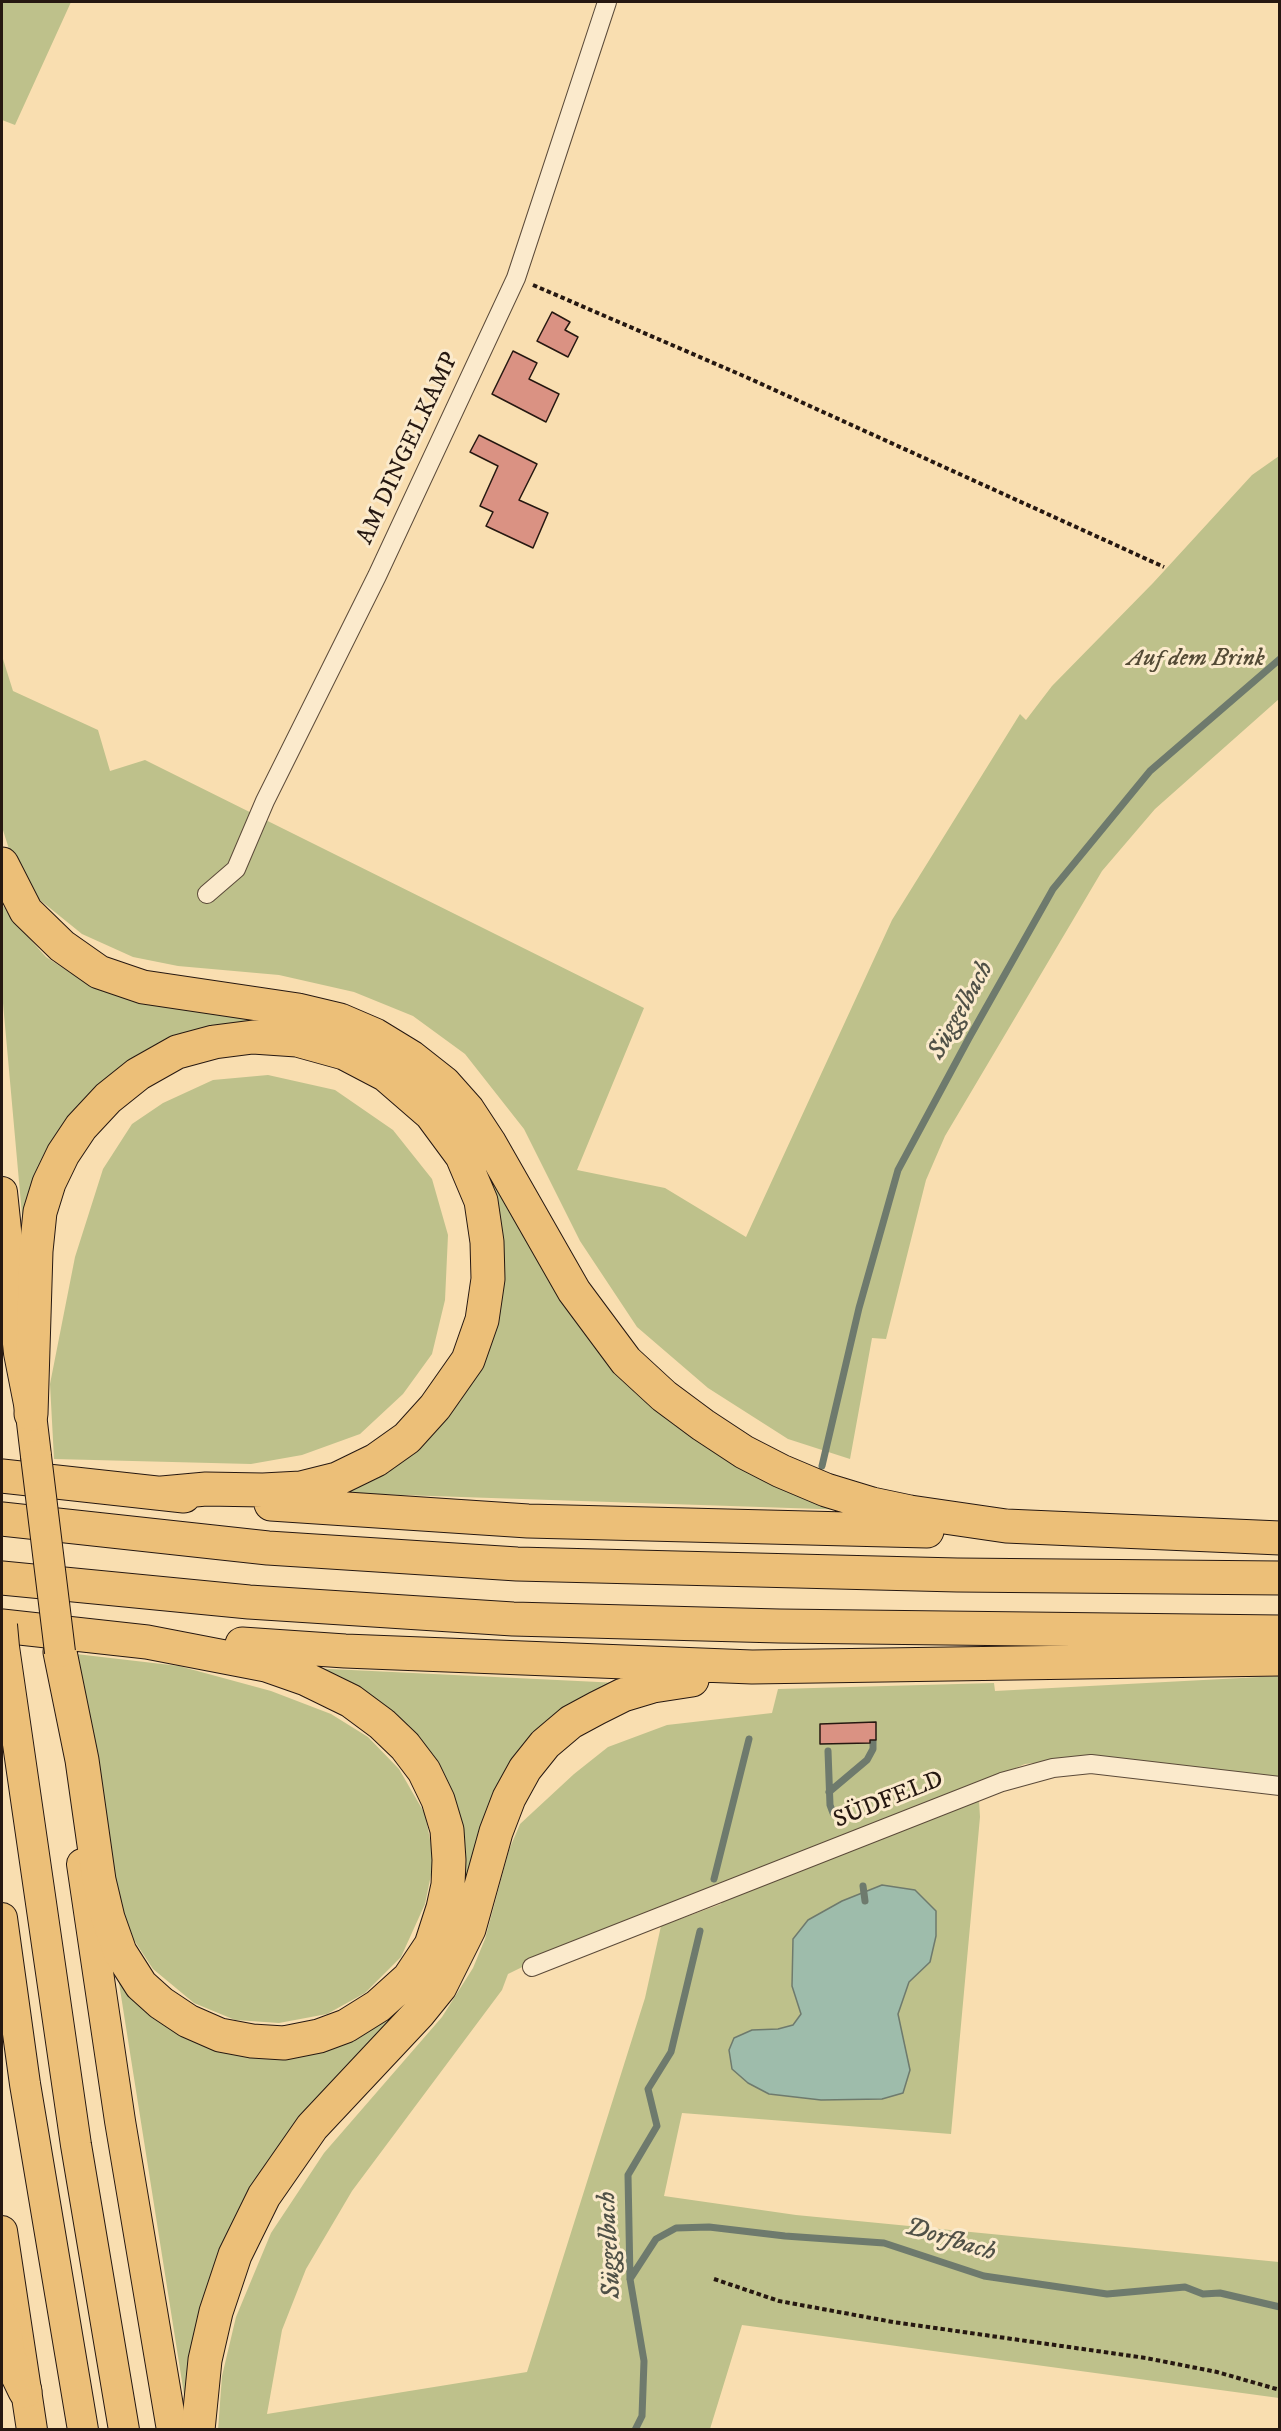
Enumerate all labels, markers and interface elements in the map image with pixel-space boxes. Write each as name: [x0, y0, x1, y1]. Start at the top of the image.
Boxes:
street label: AM DINGELKAMP: [352, 348, 466, 550]
park label: Auf dem Brink: [1127, 646, 1265, 674]
water label: Süggelbach: [922, 956, 1002, 1066]
street label: SÜDFELD: [830, 1766, 948, 1836]
water label: Süggelbach: [593, 2190, 629, 2300]
water label: Dorfbach: [901, 2212, 999, 2270]

